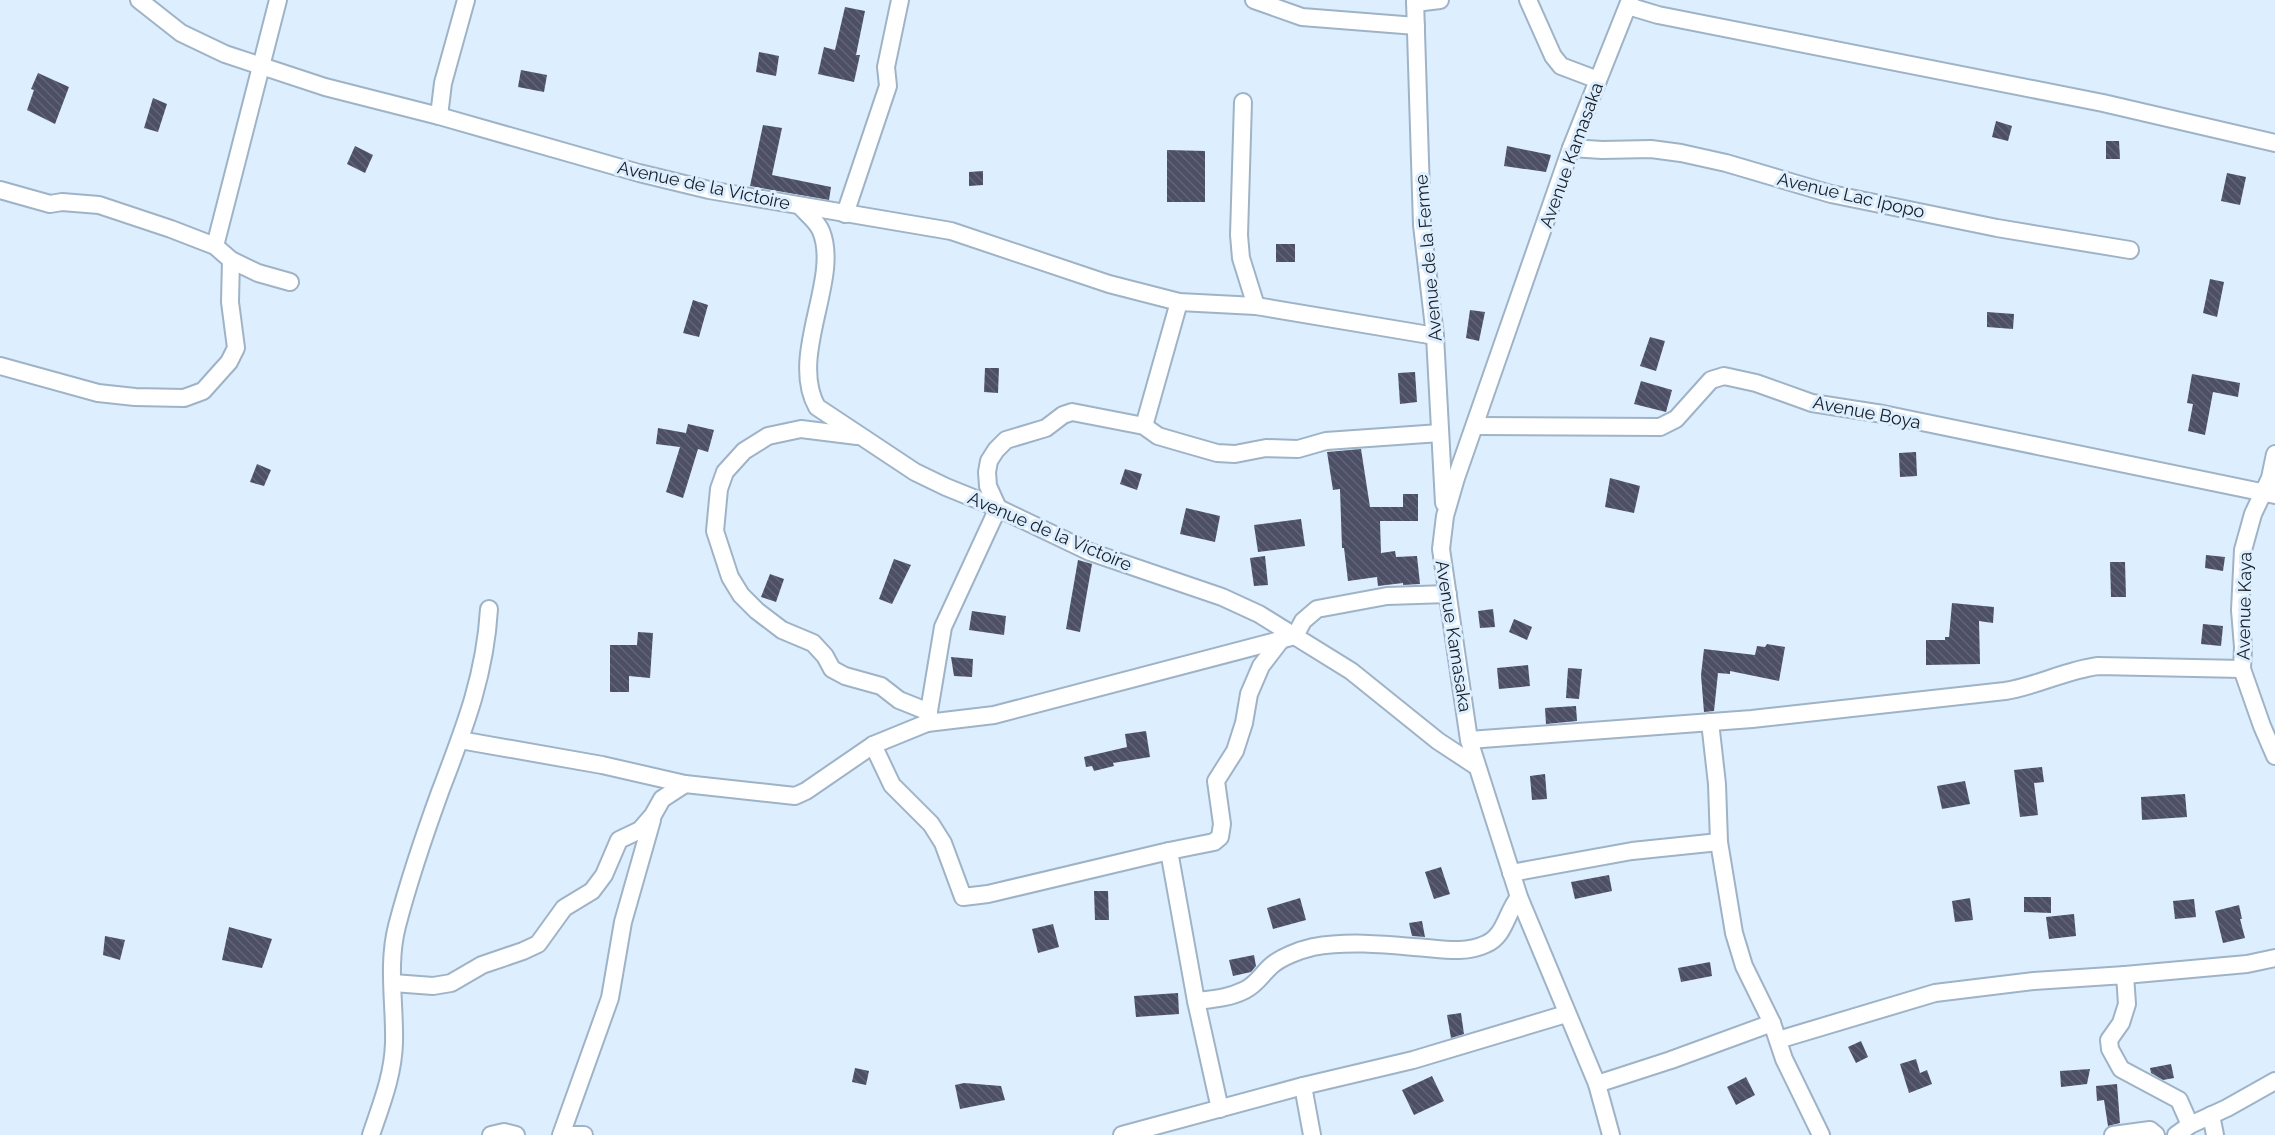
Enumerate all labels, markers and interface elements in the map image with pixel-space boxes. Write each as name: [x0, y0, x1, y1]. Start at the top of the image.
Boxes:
street label: Avenue Kamasaka: [1535, 79, 1607, 231]
street label: Avenue de la Victoire: [616, 156, 793, 214]
street label: Avenue Lac Ipopo: [1775, 168, 1927, 222]
street label: Avenue de la Ferme: [1410, 173, 1446, 342]
street label: Avenue Boya: [1811, 391, 1923, 433]
street label: Avenue de la Victoire: [965, 487, 1135, 575]
street label: Avenue Kaya: [2233, 552, 2255, 660]
street label: Avenue Kamasaka: [1432, 559, 1476, 713]

